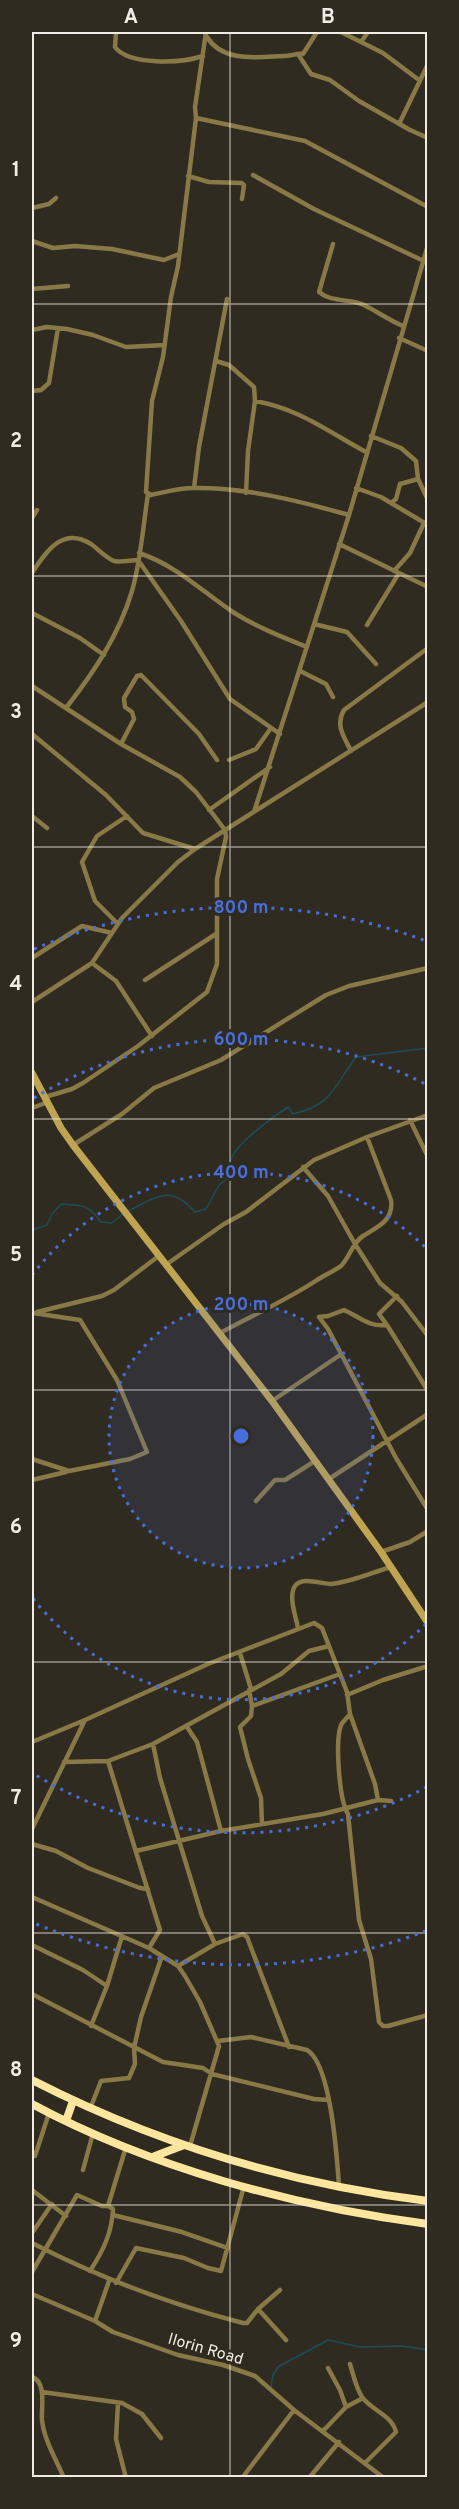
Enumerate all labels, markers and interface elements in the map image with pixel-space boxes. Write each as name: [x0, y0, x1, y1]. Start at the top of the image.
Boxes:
text: A: [124, 5, 138, 31]
text: B: [321, 5, 335, 31]
text: 1: [12, 158, 20, 184]
text: 2: [10, 429, 22, 455]
text: 3: [10, 700, 22, 726]
text: 800 m: [213, 897, 269, 920]
text: 4: [10, 972, 22, 998]
text: 600 m: [213, 1029, 269, 1052]
text: 400 m: [213, 1162, 269, 1185]
text: 5: [10, 1243, 22, 1269]
text: 200 m: [213, 1294, 269, 1317]
centre of rings: [231, 1426, 251, 1446]
text: 6: [10, 1515, 22, 1541]
text: 7: [11, 1786, 21, 1812]
text: 8: [10, 2058, 22, 2084]
text: 9: [10, 2329, 22, 2355]
street label: Ilorin Road: [165, 2330, 245, 2370]

